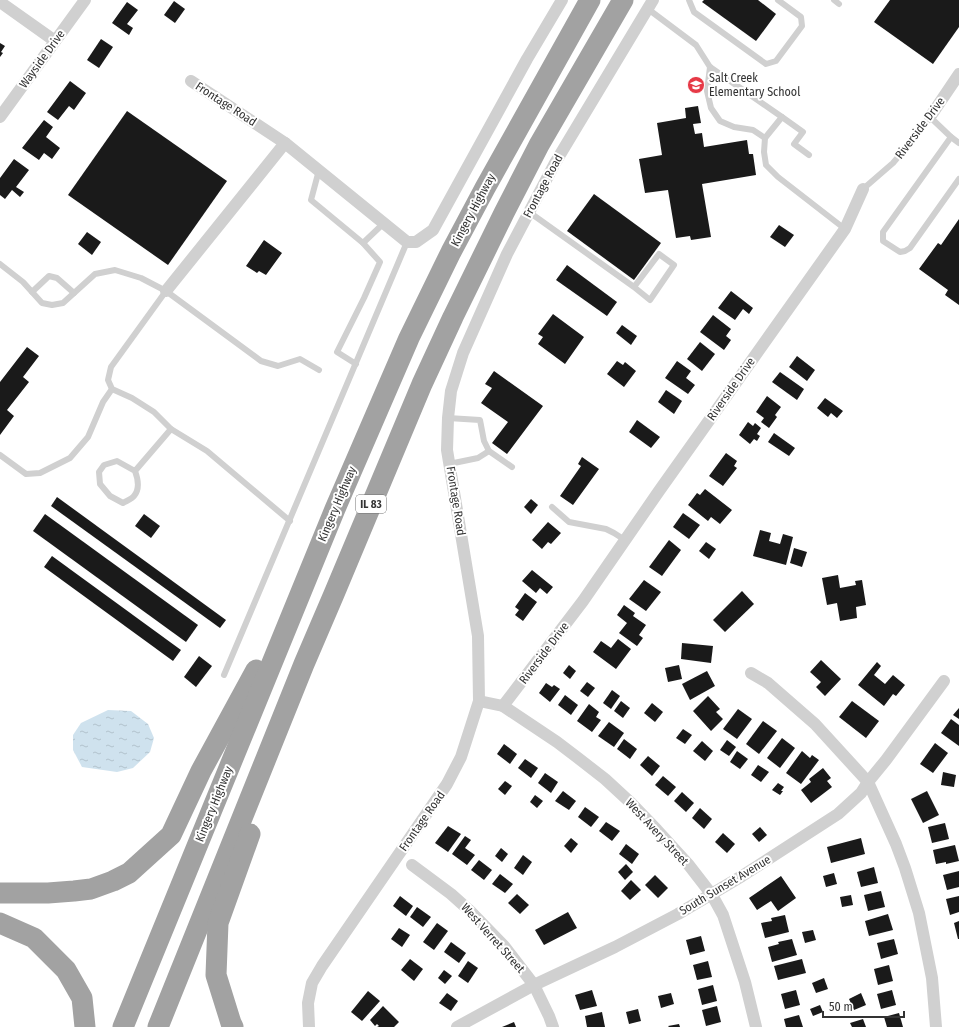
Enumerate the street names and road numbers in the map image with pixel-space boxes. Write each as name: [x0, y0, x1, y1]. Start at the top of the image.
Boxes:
street label: Wayside Drive: [16, 27, 68, 91]
street label: Frontage Road: [193, 79, 259, 129]
street label: Riverside Drive: [892, 94, 948, 162]
street label: Frontage Road: [520, 152, 566, 220]
street label: Kingery Highway: [448, 171, 498, 249]
street label: Riverside Drive: [704, 355, 758, 423]
street label: Kingery Highway: [315, 464, 359, 544]
street label: Frontage Road: [444, 465, 468, 537]
road number: IL 83: [356, 495, 386, 513]
street label: Riverside Drive: [516, 619, 572, 687]
street label: Kingery Highway: [192, 763, 236, 844]
street label: Frontage Road: [396, 788, 448, 854]
street label: West Avery Street: [623, 796, 692, 868]
street label: South Sunset Avenue: [677, 852, 773, 918]
street label: West Verret Street: [458, 900, 528, 976]

